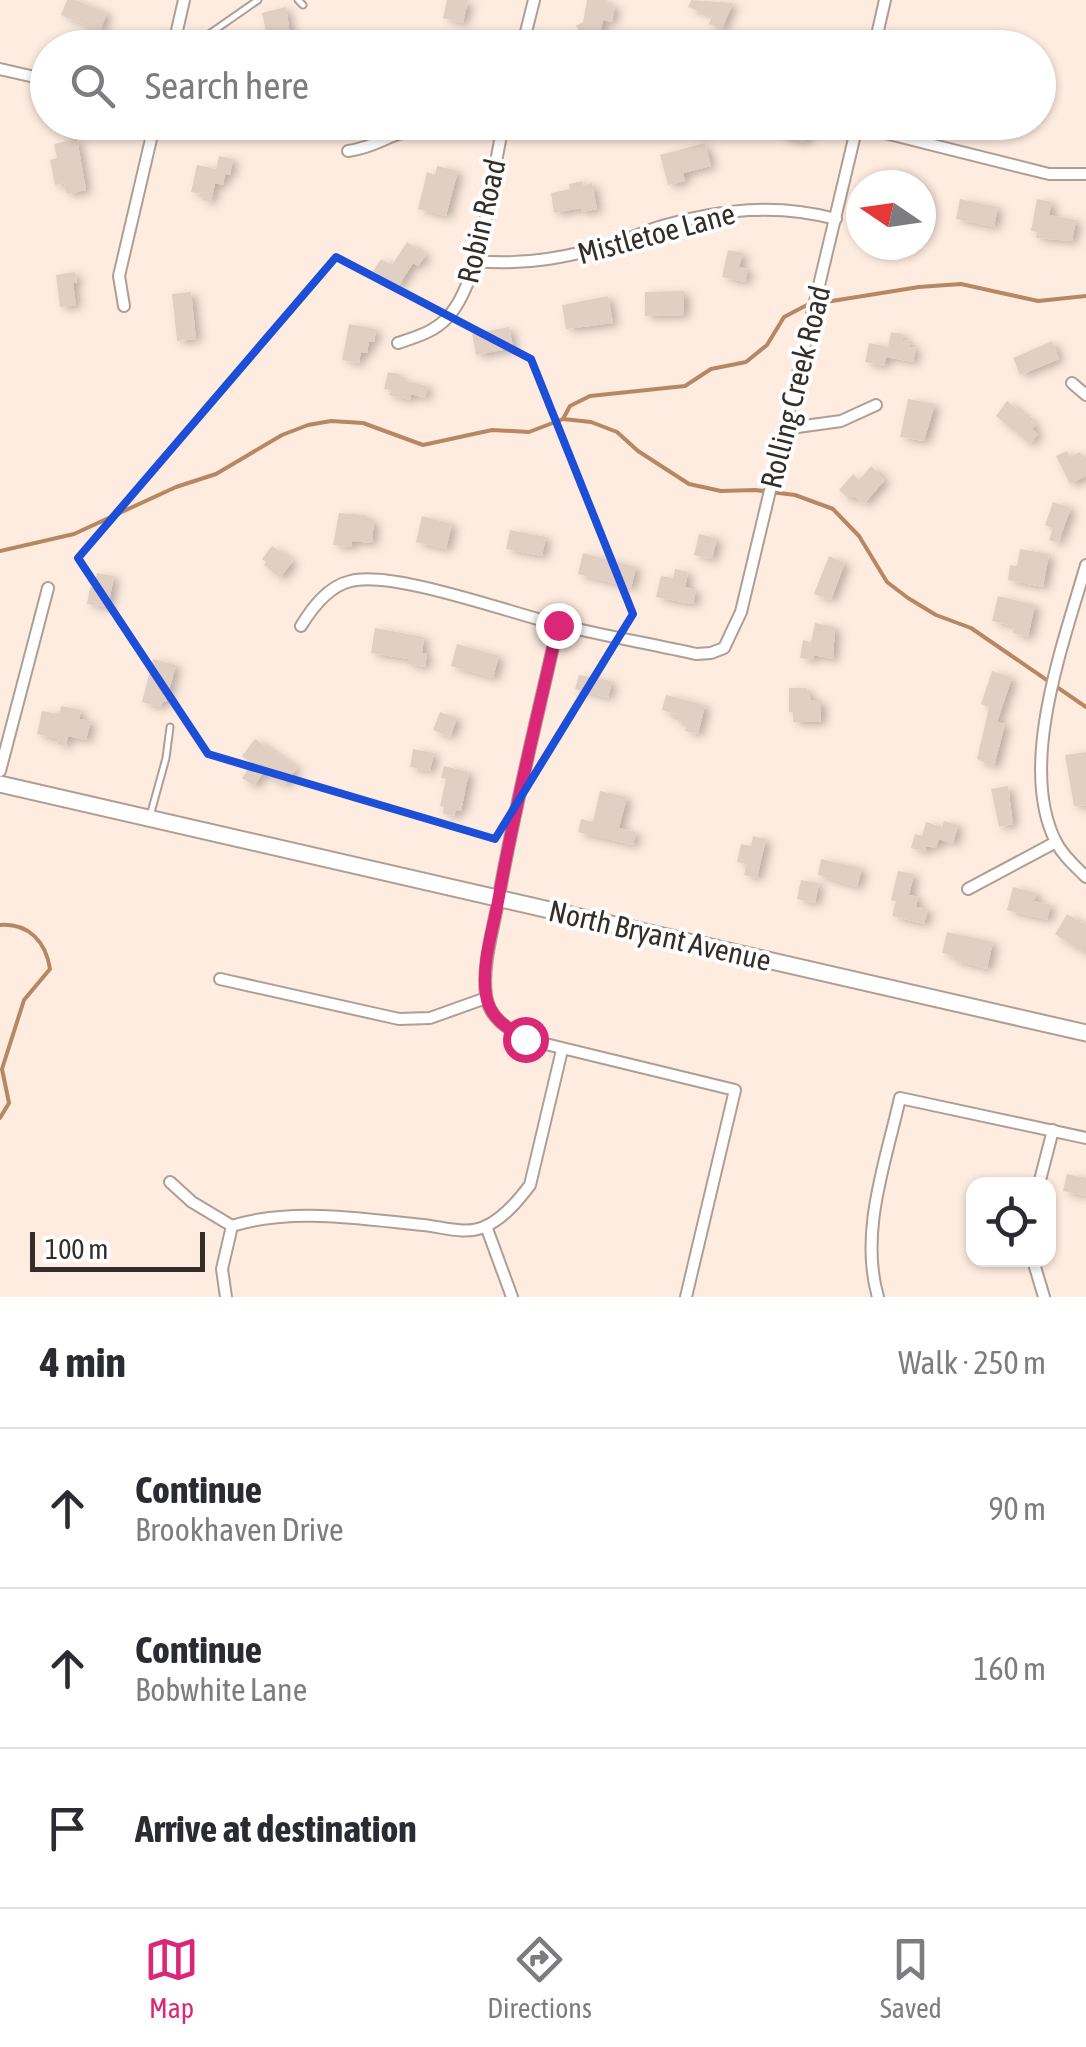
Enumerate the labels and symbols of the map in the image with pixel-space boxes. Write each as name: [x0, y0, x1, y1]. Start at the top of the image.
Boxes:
street label: Robin Road: [450, 156, 512, 286]
north arrow: [846, 170, 936, 260]
street label: Mistletoe Lane: [574, 196, 738, 270]
street label: Rolling Creek Road: [753, 282, 837, 492]
route end: [536, 603, 582, 649]
street label: North Bryant Avenue: [546, 893, 774, 977]
route start: [503, 1017, 549, 1063]
scale bar: [30, 1227, 205, 1272]

